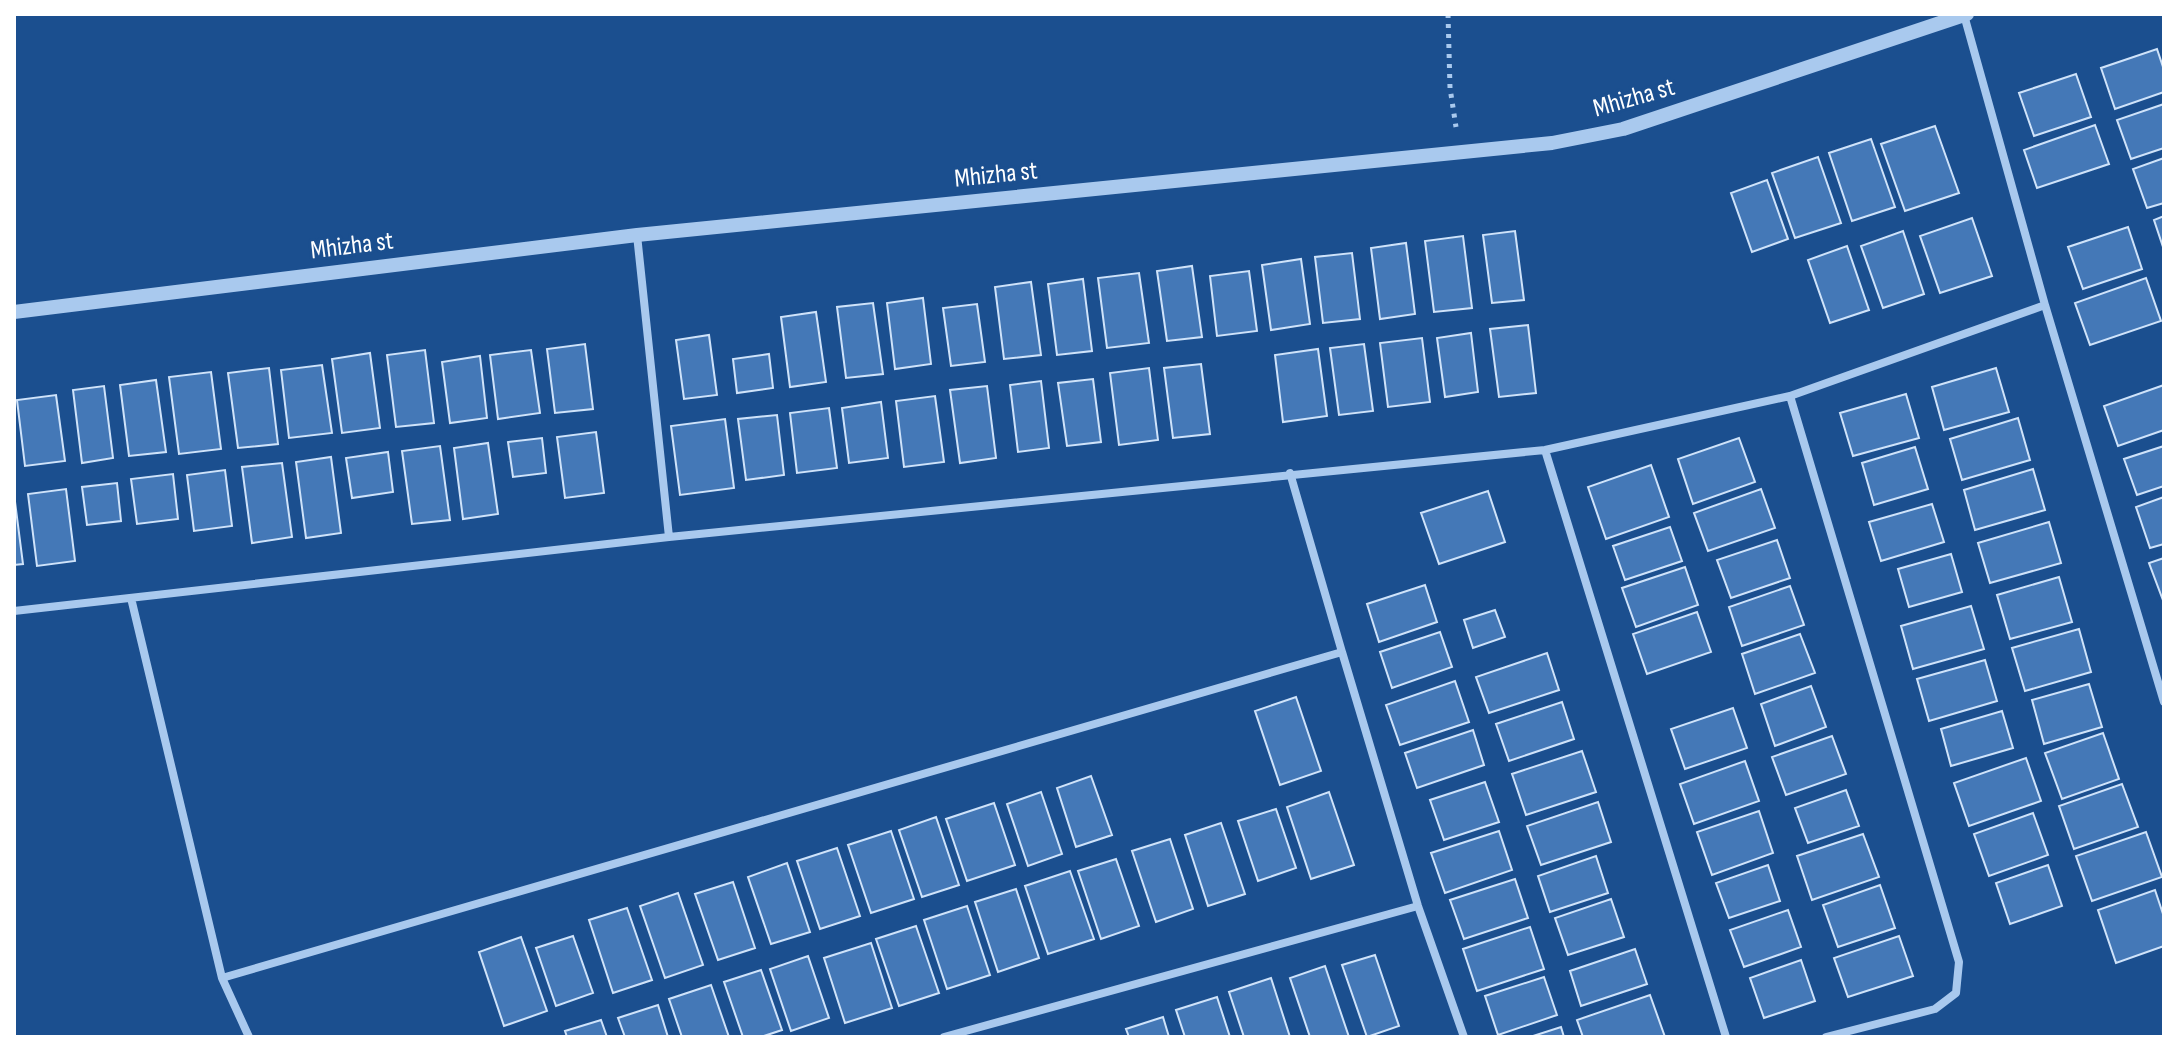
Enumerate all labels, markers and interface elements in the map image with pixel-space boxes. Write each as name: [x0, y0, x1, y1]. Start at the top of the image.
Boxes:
street label: Mhizha st: [1590, 72, 1678, 124]
street label: Mhizha st: [953, 155, 1039, 195]
street label: Mhizha st: [309, 226, 395, 266]

